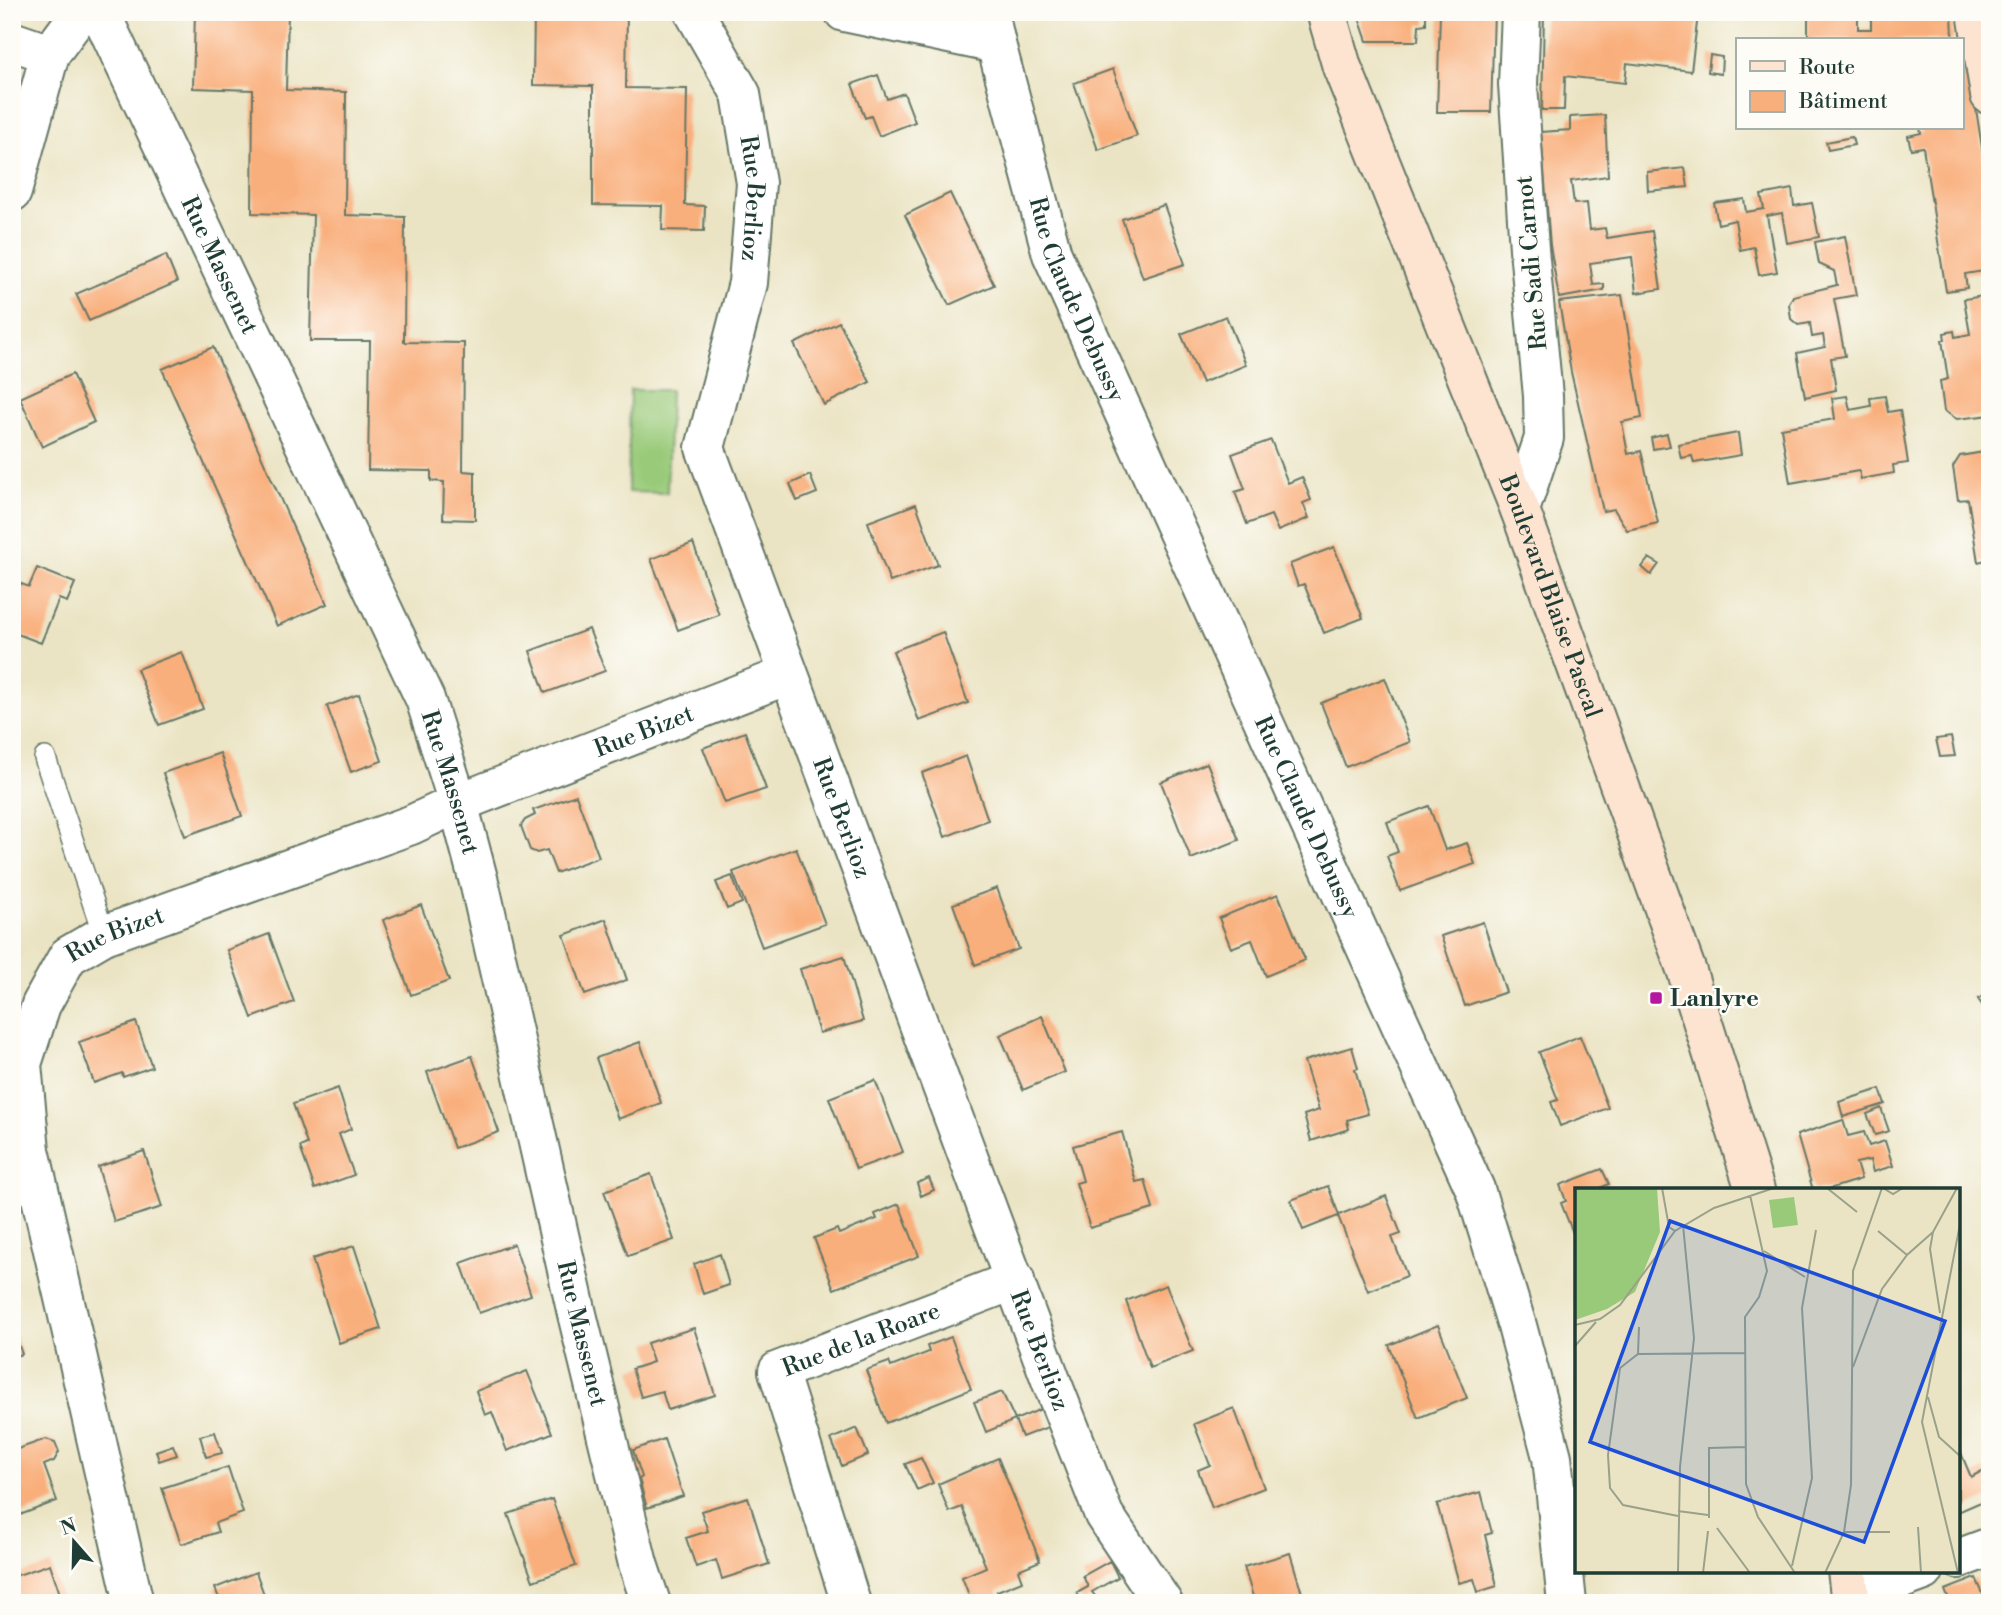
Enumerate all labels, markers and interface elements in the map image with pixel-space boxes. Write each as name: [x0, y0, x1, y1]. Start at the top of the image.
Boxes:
legend: [1736, 38, 1964, 130]
text: Route: [1799, 55, 1855, 81]
text: Bâtiment: [1798, 89, 1888, 115]
street label: Rue Berlioz: [732, 133, 770, 262]
street label: Rue Sadi Carnot: [1509, 174, 1555, 352]
street label: Rue Massenet: [173, 192, 264, 340]
street label: Rue Claude Debussy: [1021, 194, 1131, 407]
street label: Boulevard Blaise Pascal: [1491, 469, 1608, 722]
street label: Rue Bizet: [590, 699, 699, 765]
street label: Rue Massenet: [414, 707, 485, 858]
street label: Rue Claude Debussy: [1247, 711, 1365, 924]
street label: Rue Berlioz: [805, 754, 877, 883]
street label: Rue Bizet: [61, 901, 169, 970]
place label: Lanlyre: [1670, 984, 1759, 1014]
marker: Lanlyre: [1648, 990, 1664, 1006]
inset map: [1575, 1188, 1960, 1573]
street label: Rue Massenet: [549, 1258, 613, 1410]
street label: Rue Berlioz: [1003, 1286, 1075, 1415]
street label: Rue de la Roare: [778, 1296, 944, 1384]
north arrow: [38, 1506, 108, 1576]
text: N: [57, 1513, 80, 1541]

